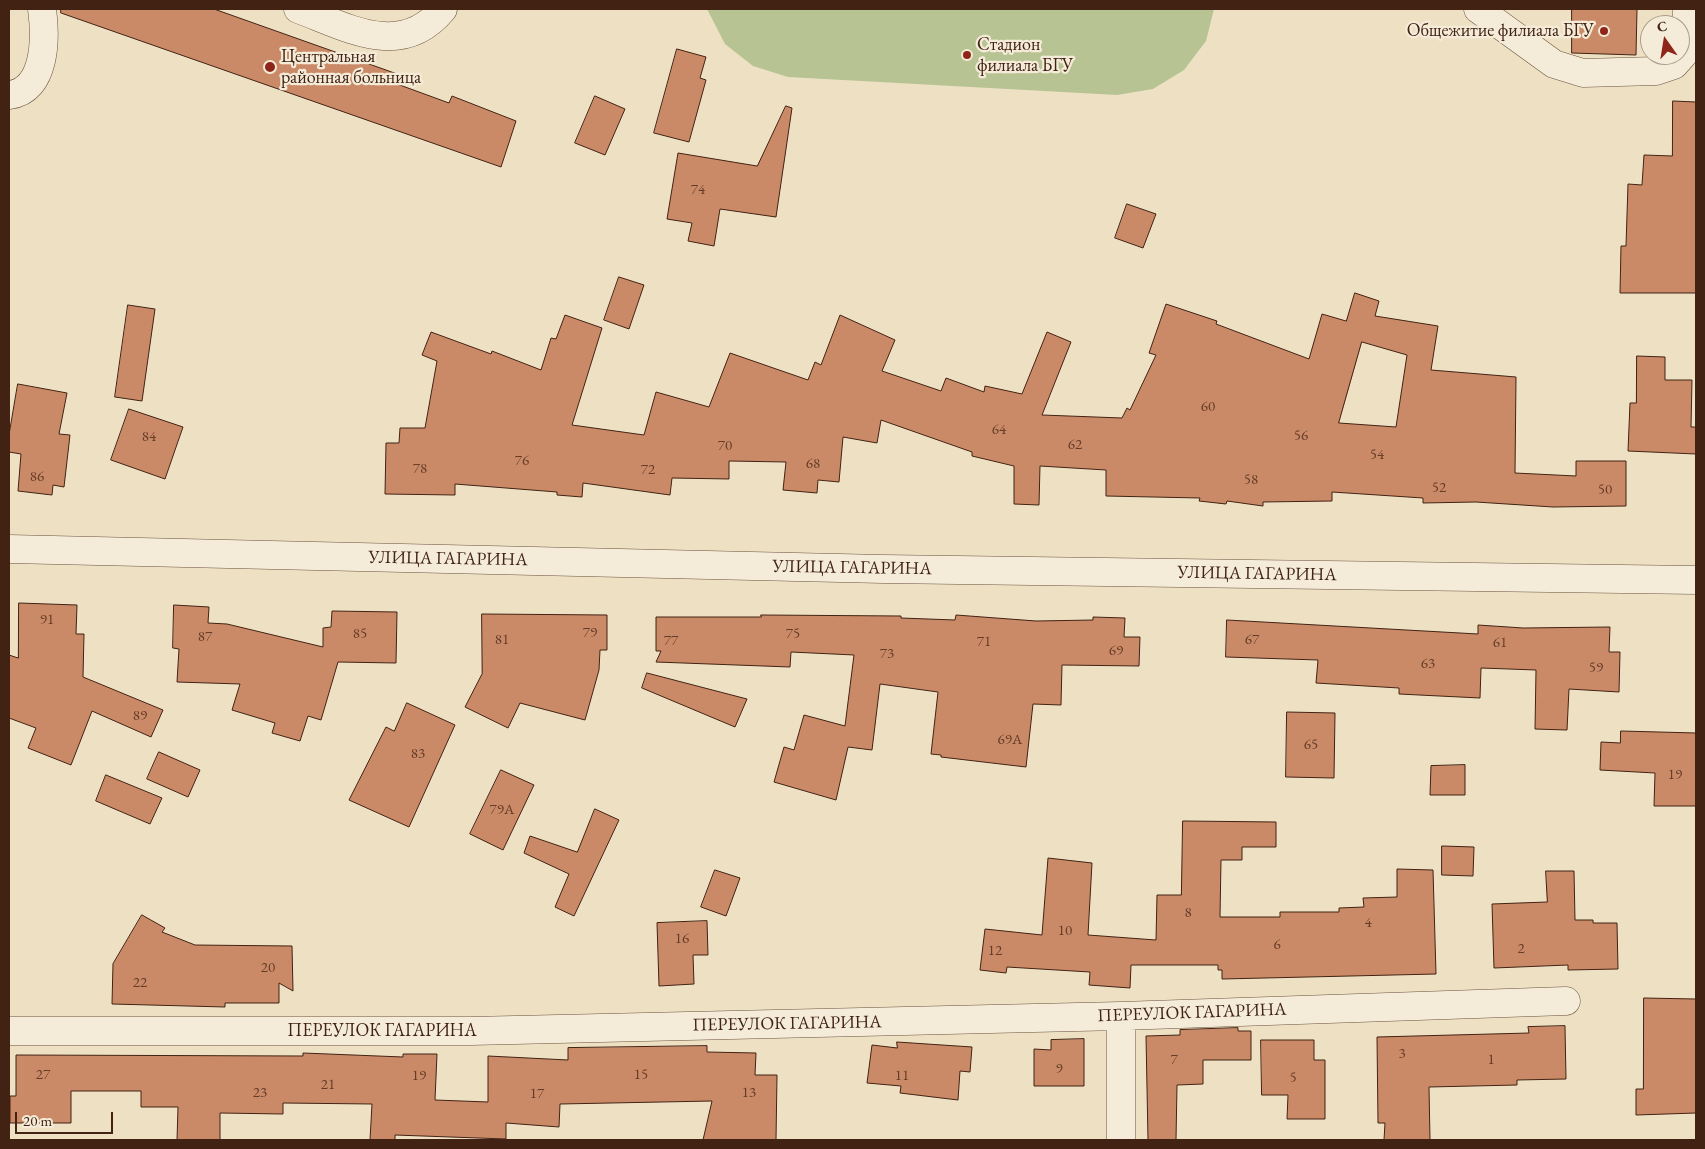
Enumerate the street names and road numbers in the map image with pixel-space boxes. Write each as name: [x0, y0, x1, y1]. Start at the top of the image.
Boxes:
street label: УЛИЦА ГАГАРИНА: [368, 547, 528, 571]
street label: УЛИЦА ГАГАРИНА: [772, 556, 932, 580]
street label: УЛИЦА ГАГАРИНА: [1177, 562, 1337, 586]
street label: ПЕРЕУЛОК ГАГАРИНА: [1097, 999, 1287, 1027]
street label: ПЕРЕУЛОК ГАГАРИНА: [692, 1012, 882, 1036]
street label: ПЕРЕУЛОК ГАГАРИНА: [287, 1020, 477, 1042]

